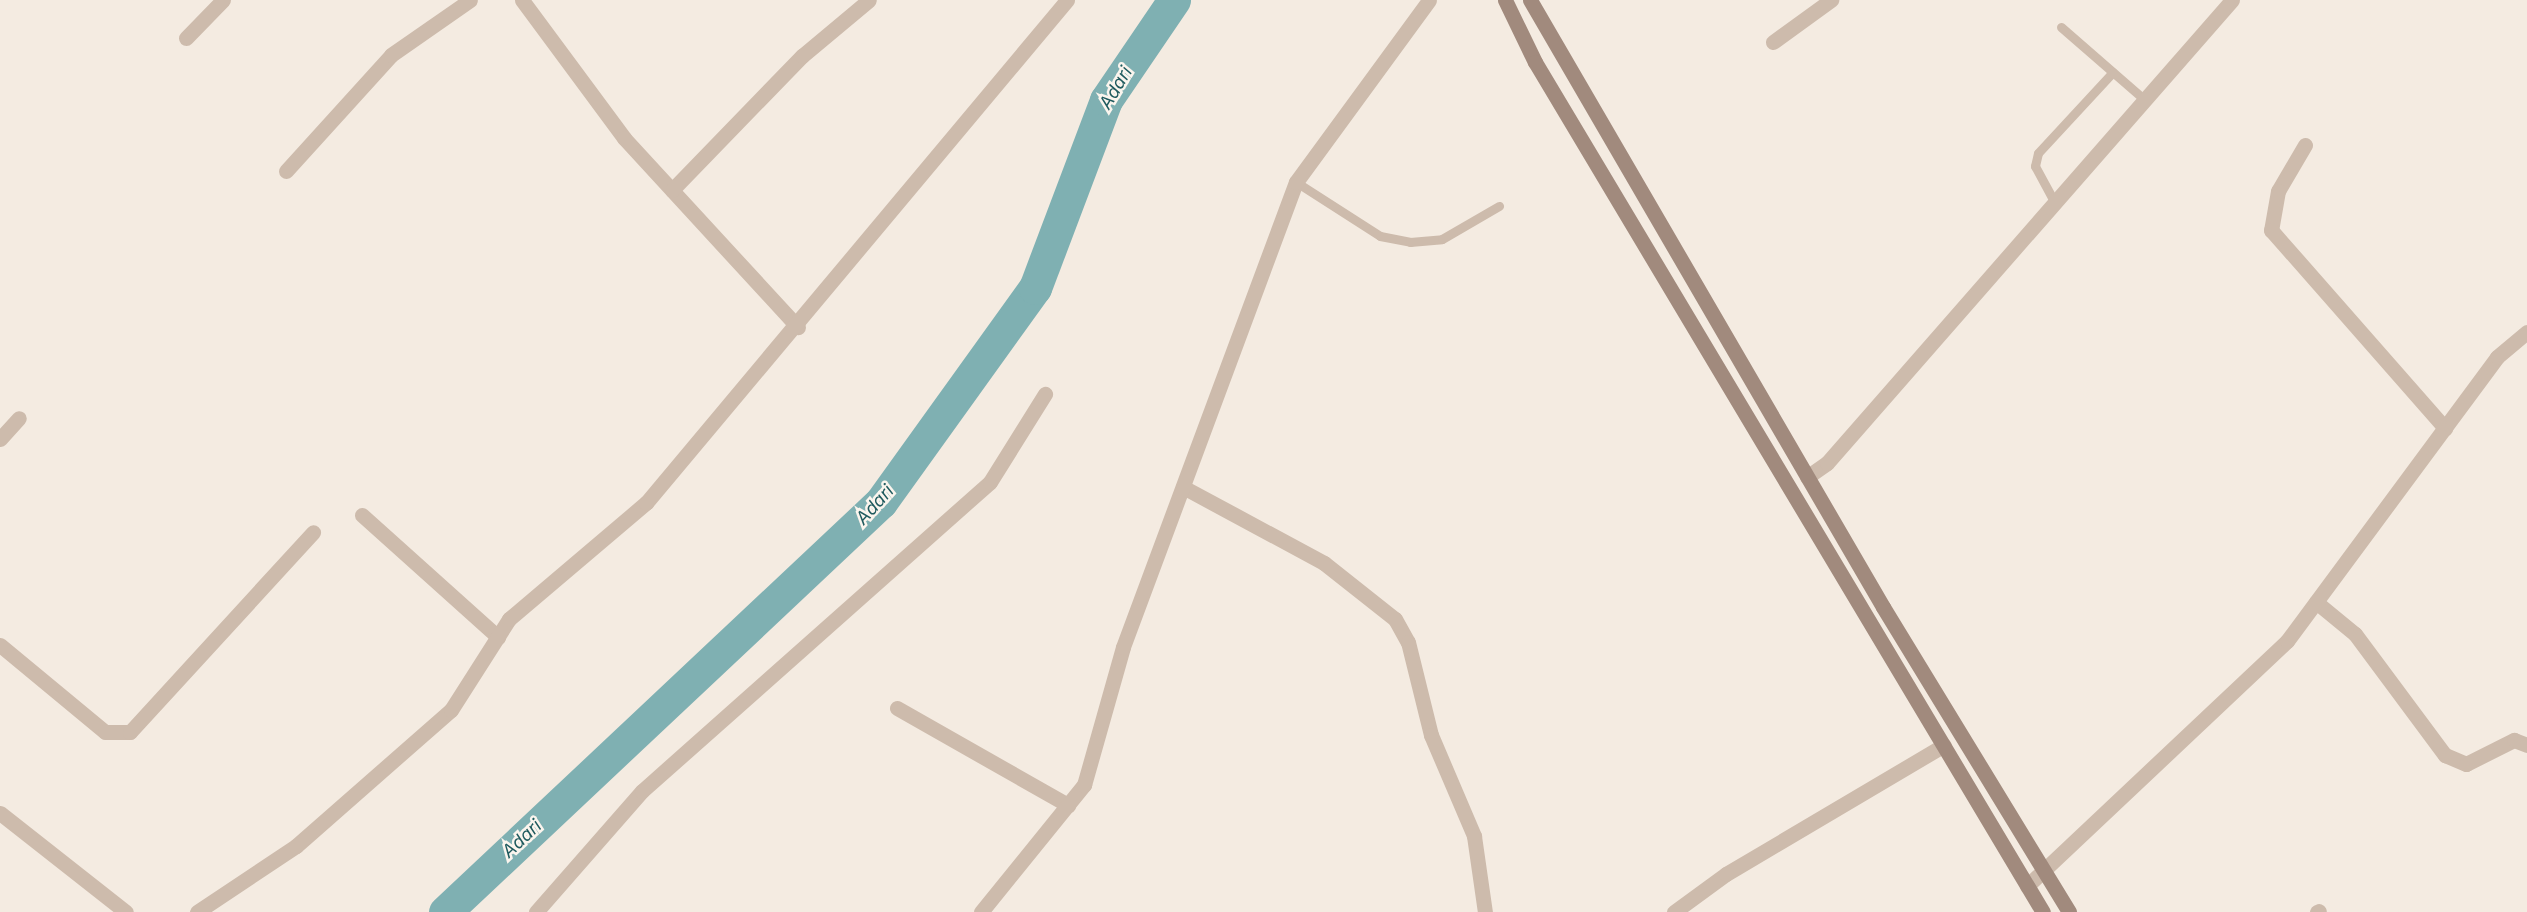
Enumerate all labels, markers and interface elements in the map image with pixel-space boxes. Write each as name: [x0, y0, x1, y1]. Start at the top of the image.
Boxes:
water label: Adari: [1095, 63, 1137, 113]
water label: Adari: [852, 481, 898, 529]
water label: Adari: [498, 815, 546, 863]

